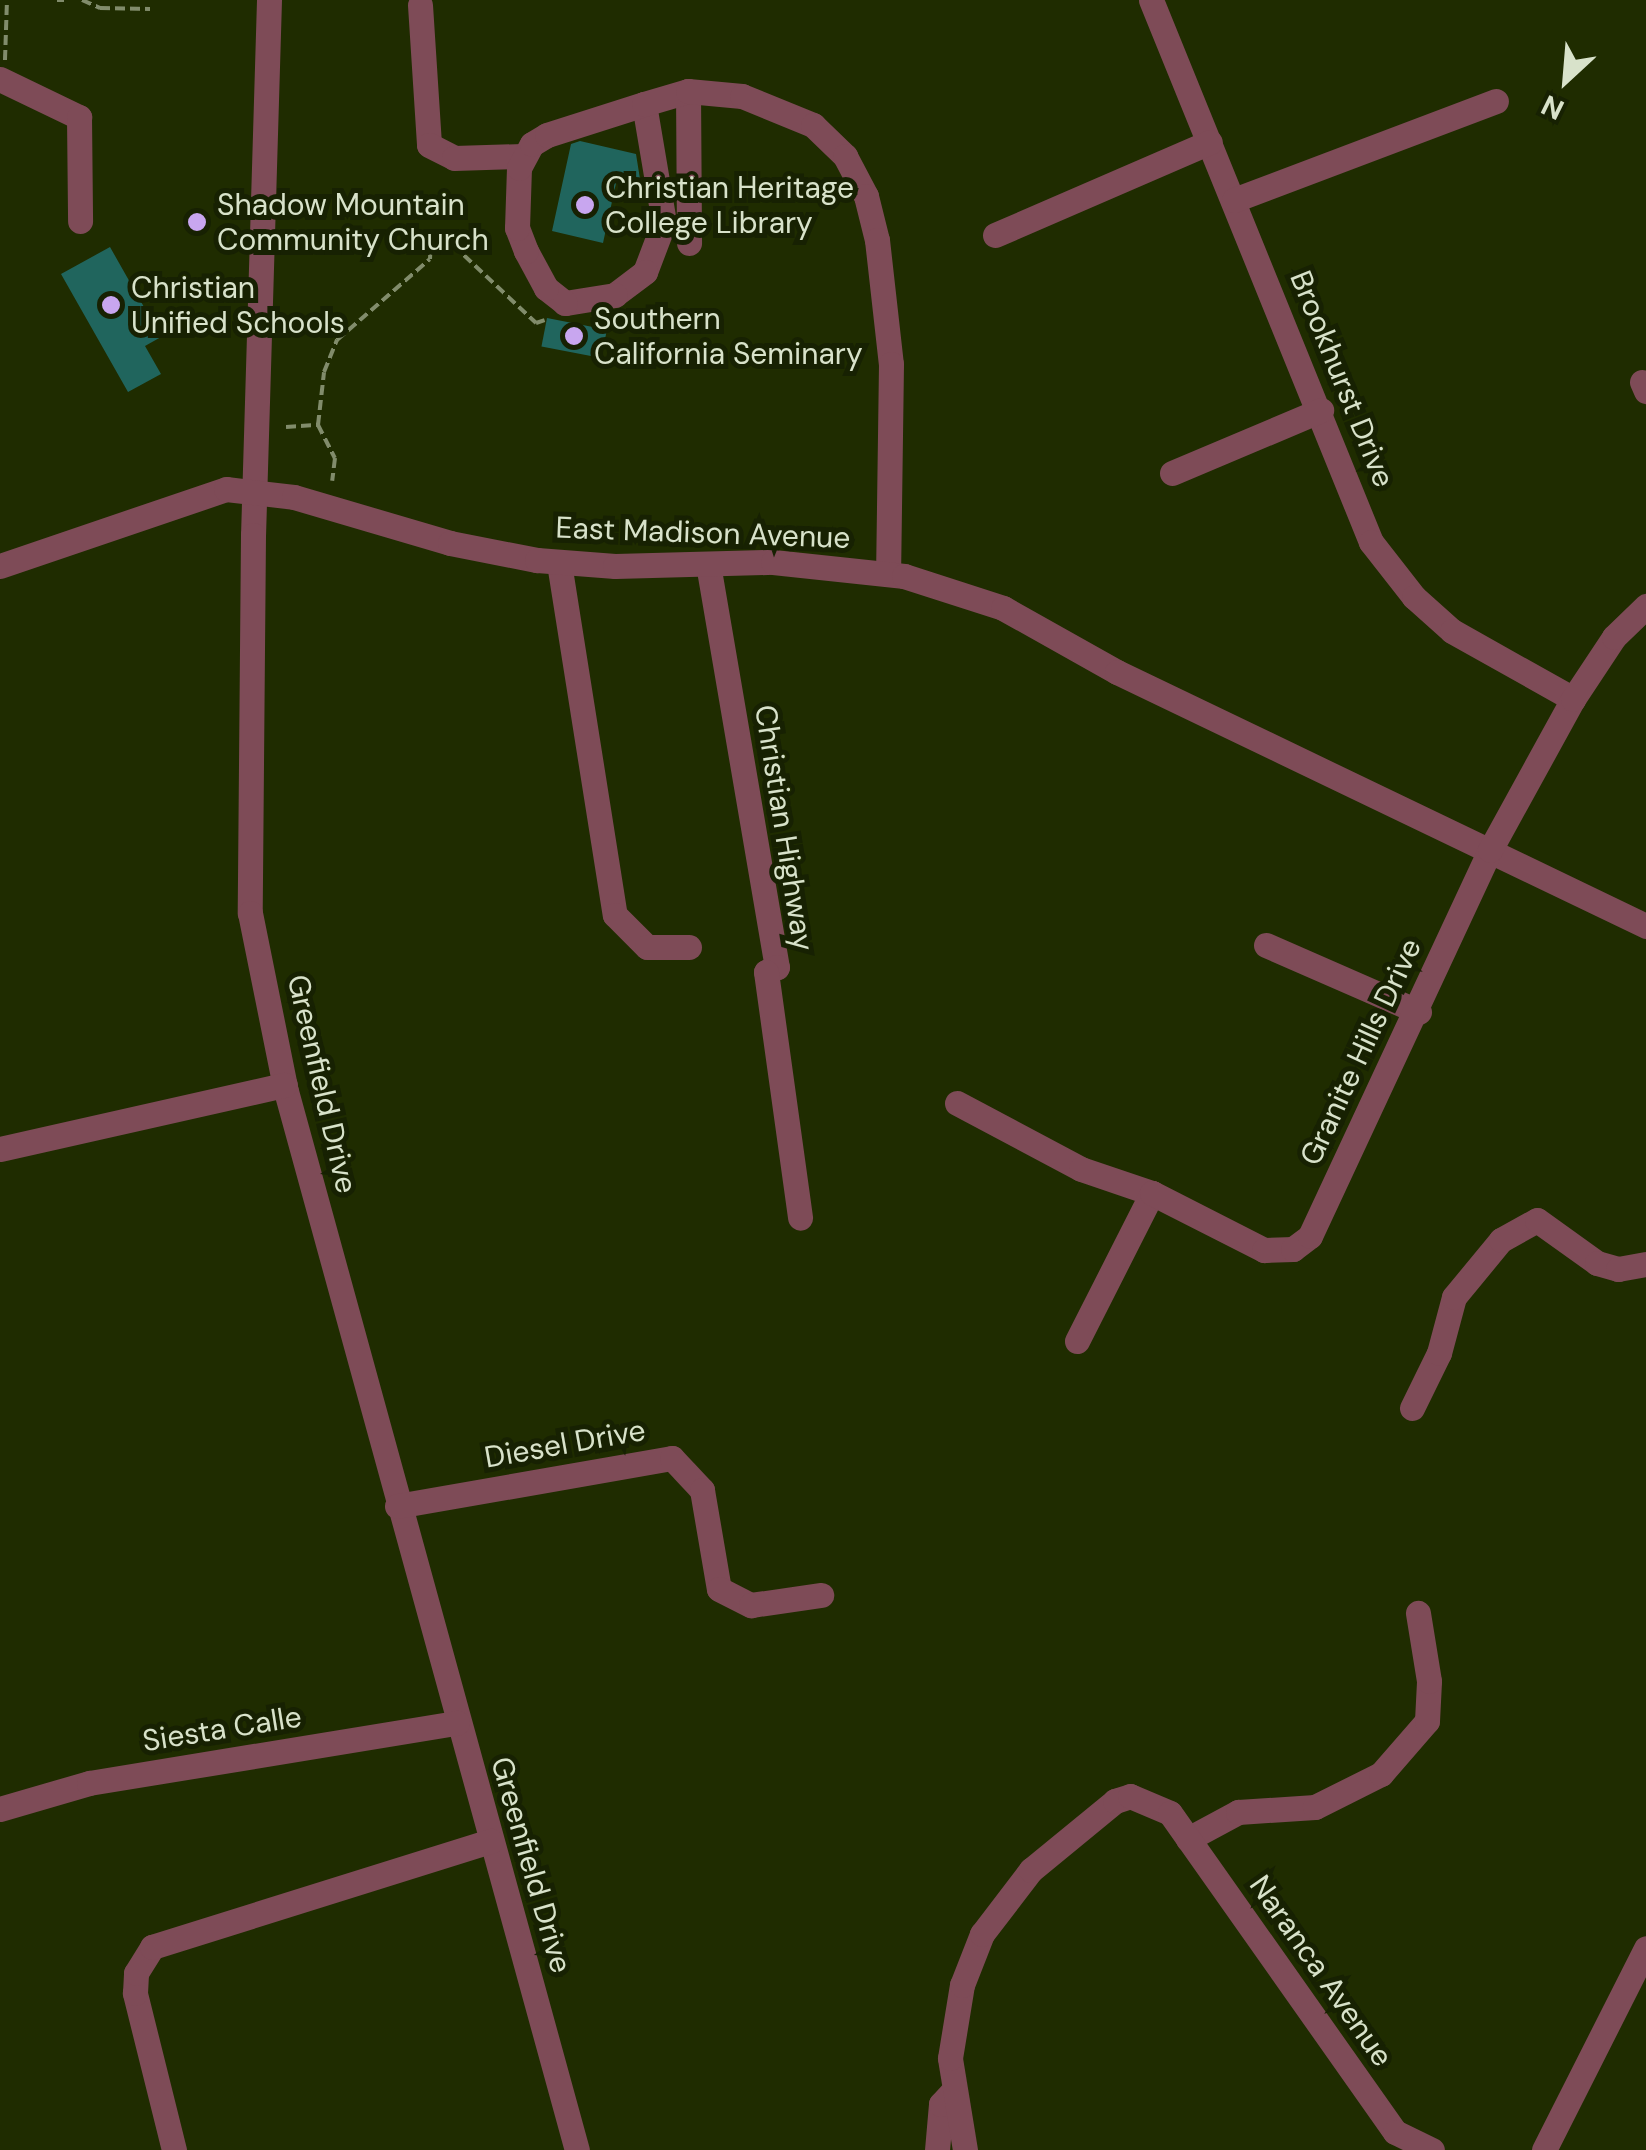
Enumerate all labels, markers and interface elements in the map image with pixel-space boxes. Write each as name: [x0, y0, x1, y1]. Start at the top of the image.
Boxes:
north arrow: [1516, 30, 1616, 130]
text: N: [1535, 86, 1570, 129]
place label: Christian Heritage College Library: [605, 170, 854, 240]
place label: Shadow Mountain Community Church: [217, 187, 489, 258]
marker: Christian Heritage College Library: [574, 194, 596, 216]
marker: Shadow Mountain Community Church: [186, 211, 208, 233]
street label: Brookhurst Drive: [1282, 266, 1402, 492]
place label: Christian Unified Schools: [131, 270, 345, 340]
marker: Christian Unified Schools: [100, 294, 122, 316]
place label: Southern California Seminary: [594, 301, 863, 372]
marker: Southern California Seminary: [563, 325, 585, 347]
street label: East Madison Avenue: [555, 510, 851, 556]
street label: Christian Highway: [747, 702, 821, 954]
street label: Granite Hills Drive: [1293, 933, 1429, 1171]
street label: Greenfield Drive: [279, 971, 365, 1197]
street label: Diesel Drive: [482, 1412, 648, 1476]
street label: Siesta Calle: [140, 1699, 304, 1759]
street label: Greenfield Drive: [483, 1753, 579, 1977]
street label: Naranca Avenue: [1242, 1868, 1400, 2074]

